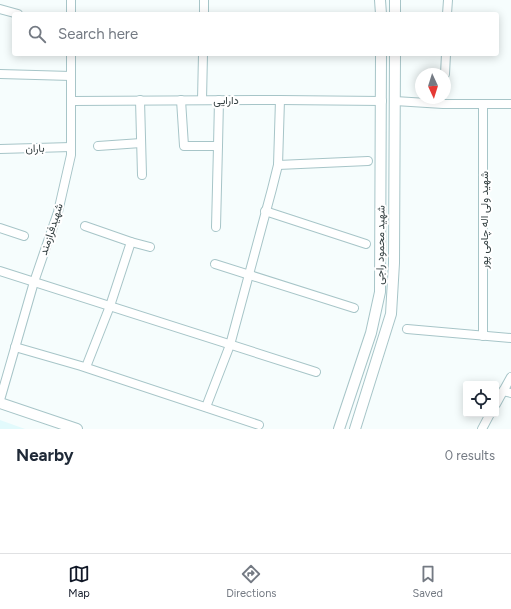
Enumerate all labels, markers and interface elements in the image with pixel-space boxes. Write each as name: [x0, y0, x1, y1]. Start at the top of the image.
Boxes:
search box: [12, 12, 499, 56]
icon: search: [26, 23, 48, 45]
text: Search here: [58, 25, 138, 43]
north arrow: [415, 68, 451, 104]
street label: دارایی: [213, 94, 239, 107]
street label: باران: [25, 142, 45, 155]
street label: شهید ولی اله چامی پور: [478, 171, 492, 270]
street label: شهیدفرازمند: [37, 201, 66, 257]
street label: شهید محمود راجی: [373, 205, 388, 285]
map controls: [463, 381, 499, 417]
button: locate: [463, 381, 499, 417]
text: Nearby: [16, 445, 74, 465]
text: 0 results: [445, 448, 495, 463]
tab: Map: [68, 563, 90, 600]
tab: Directions: [226, 563, 276, 600]
tab: Saved: [413, 563, 443, 600]

